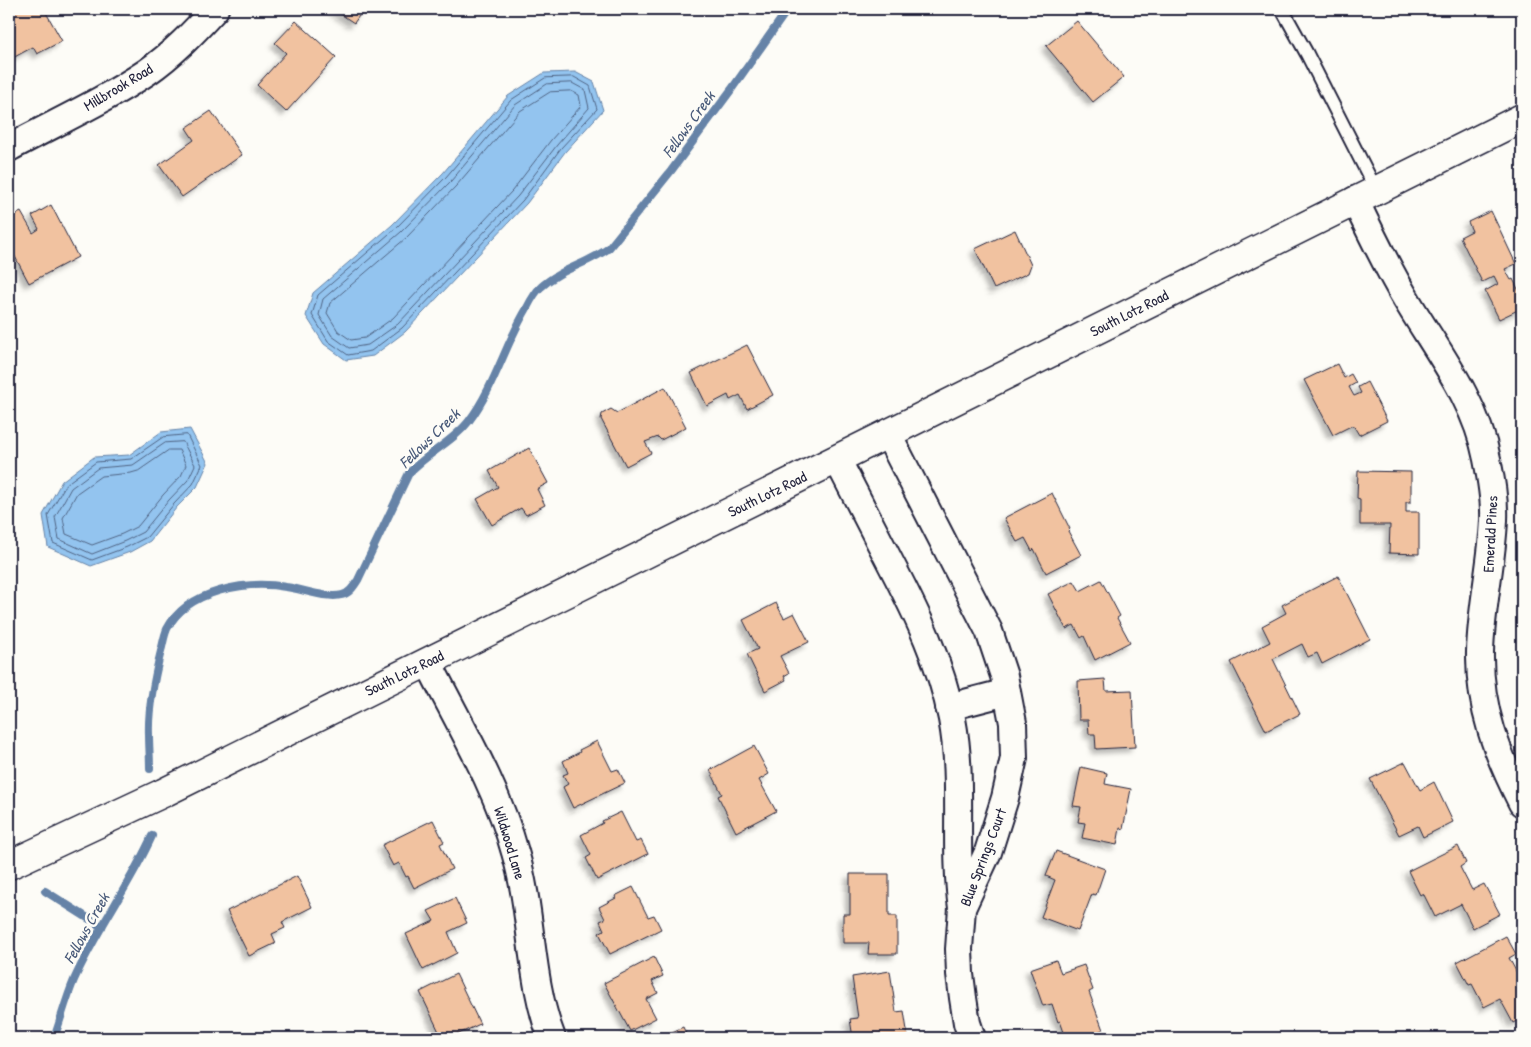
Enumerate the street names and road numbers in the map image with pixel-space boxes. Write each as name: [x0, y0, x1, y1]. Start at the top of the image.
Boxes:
street label: Millbrook Road: [80, 58, 157, 116]
street label: South Lotz Road: [1086, 284, 1172, 342]
street label: South Lotz Road: [724, 466, 810, 522]
street label: Emerald Pines: [1478, 495, 1503, 573]
street label: South Lotz Road: [361, 645, 447, 701]
street label: Wildwood Lane: [489, 804, 531, 882]
street label: Blue Springs Court: [955, 804, 1012, 909]

